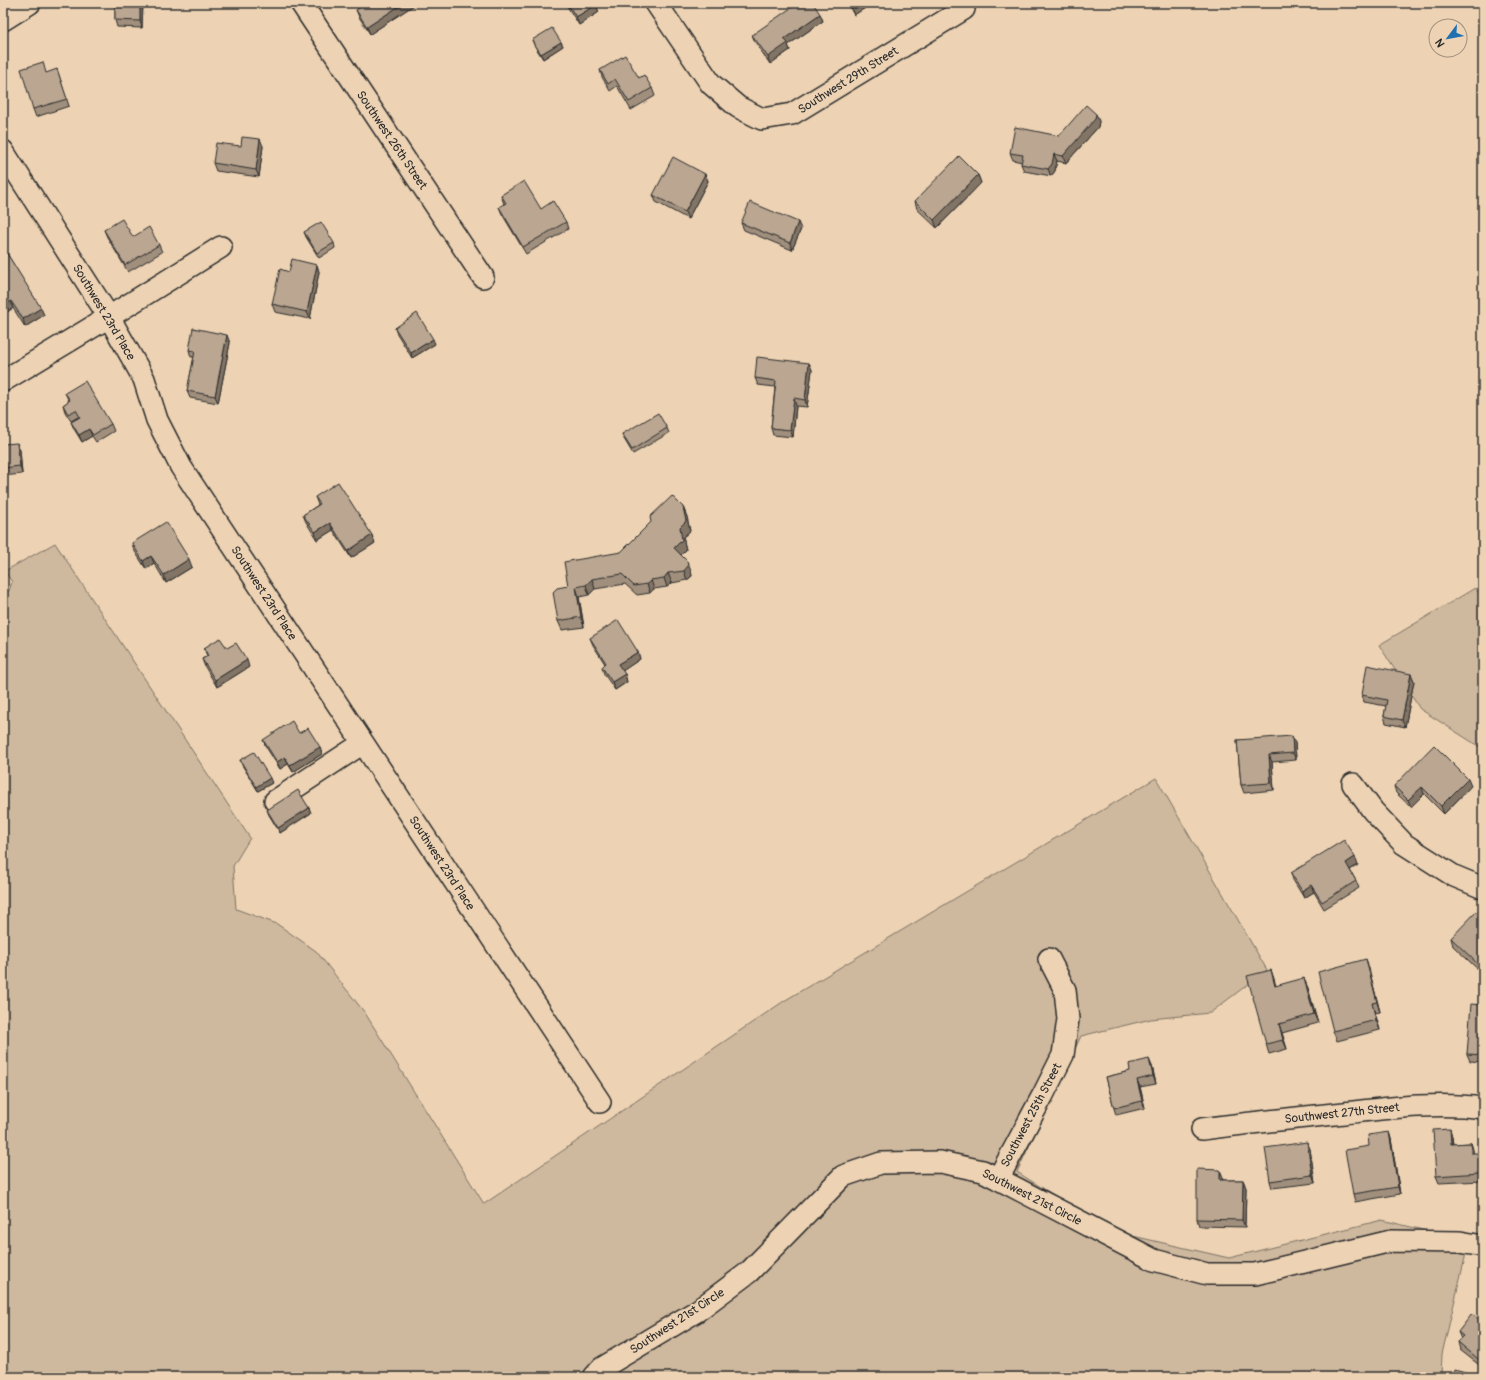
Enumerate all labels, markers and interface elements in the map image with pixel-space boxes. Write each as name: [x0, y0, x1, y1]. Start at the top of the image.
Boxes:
north arrow: [1428, 18, 1468, 58]
text: N: [1432, 36, 1447, 50]
street label: Southwest 29th Street: [795, 43, 901, 117]
street label: Southwest 26th Street: [353, 88, 430, 193]
street label: Southwest 23rd Place: [69, 262, 138, 363]
street label: Southwest 23rd Place: [227, 543, 300, 643]
street label: Southwest 23rd Place: [405, 813, 478, 913]
street label: Southwest 25th Street: [998, 1061, 1065, 1170]
street label: Southwest 27th Street: [1284, 1100, 1400, 1127]
street label: Southwest 21st Circle: [980, 1166, 1084, 1229]
street label: Southwest 21st Circle: [627, 1285, 727, 1358]

